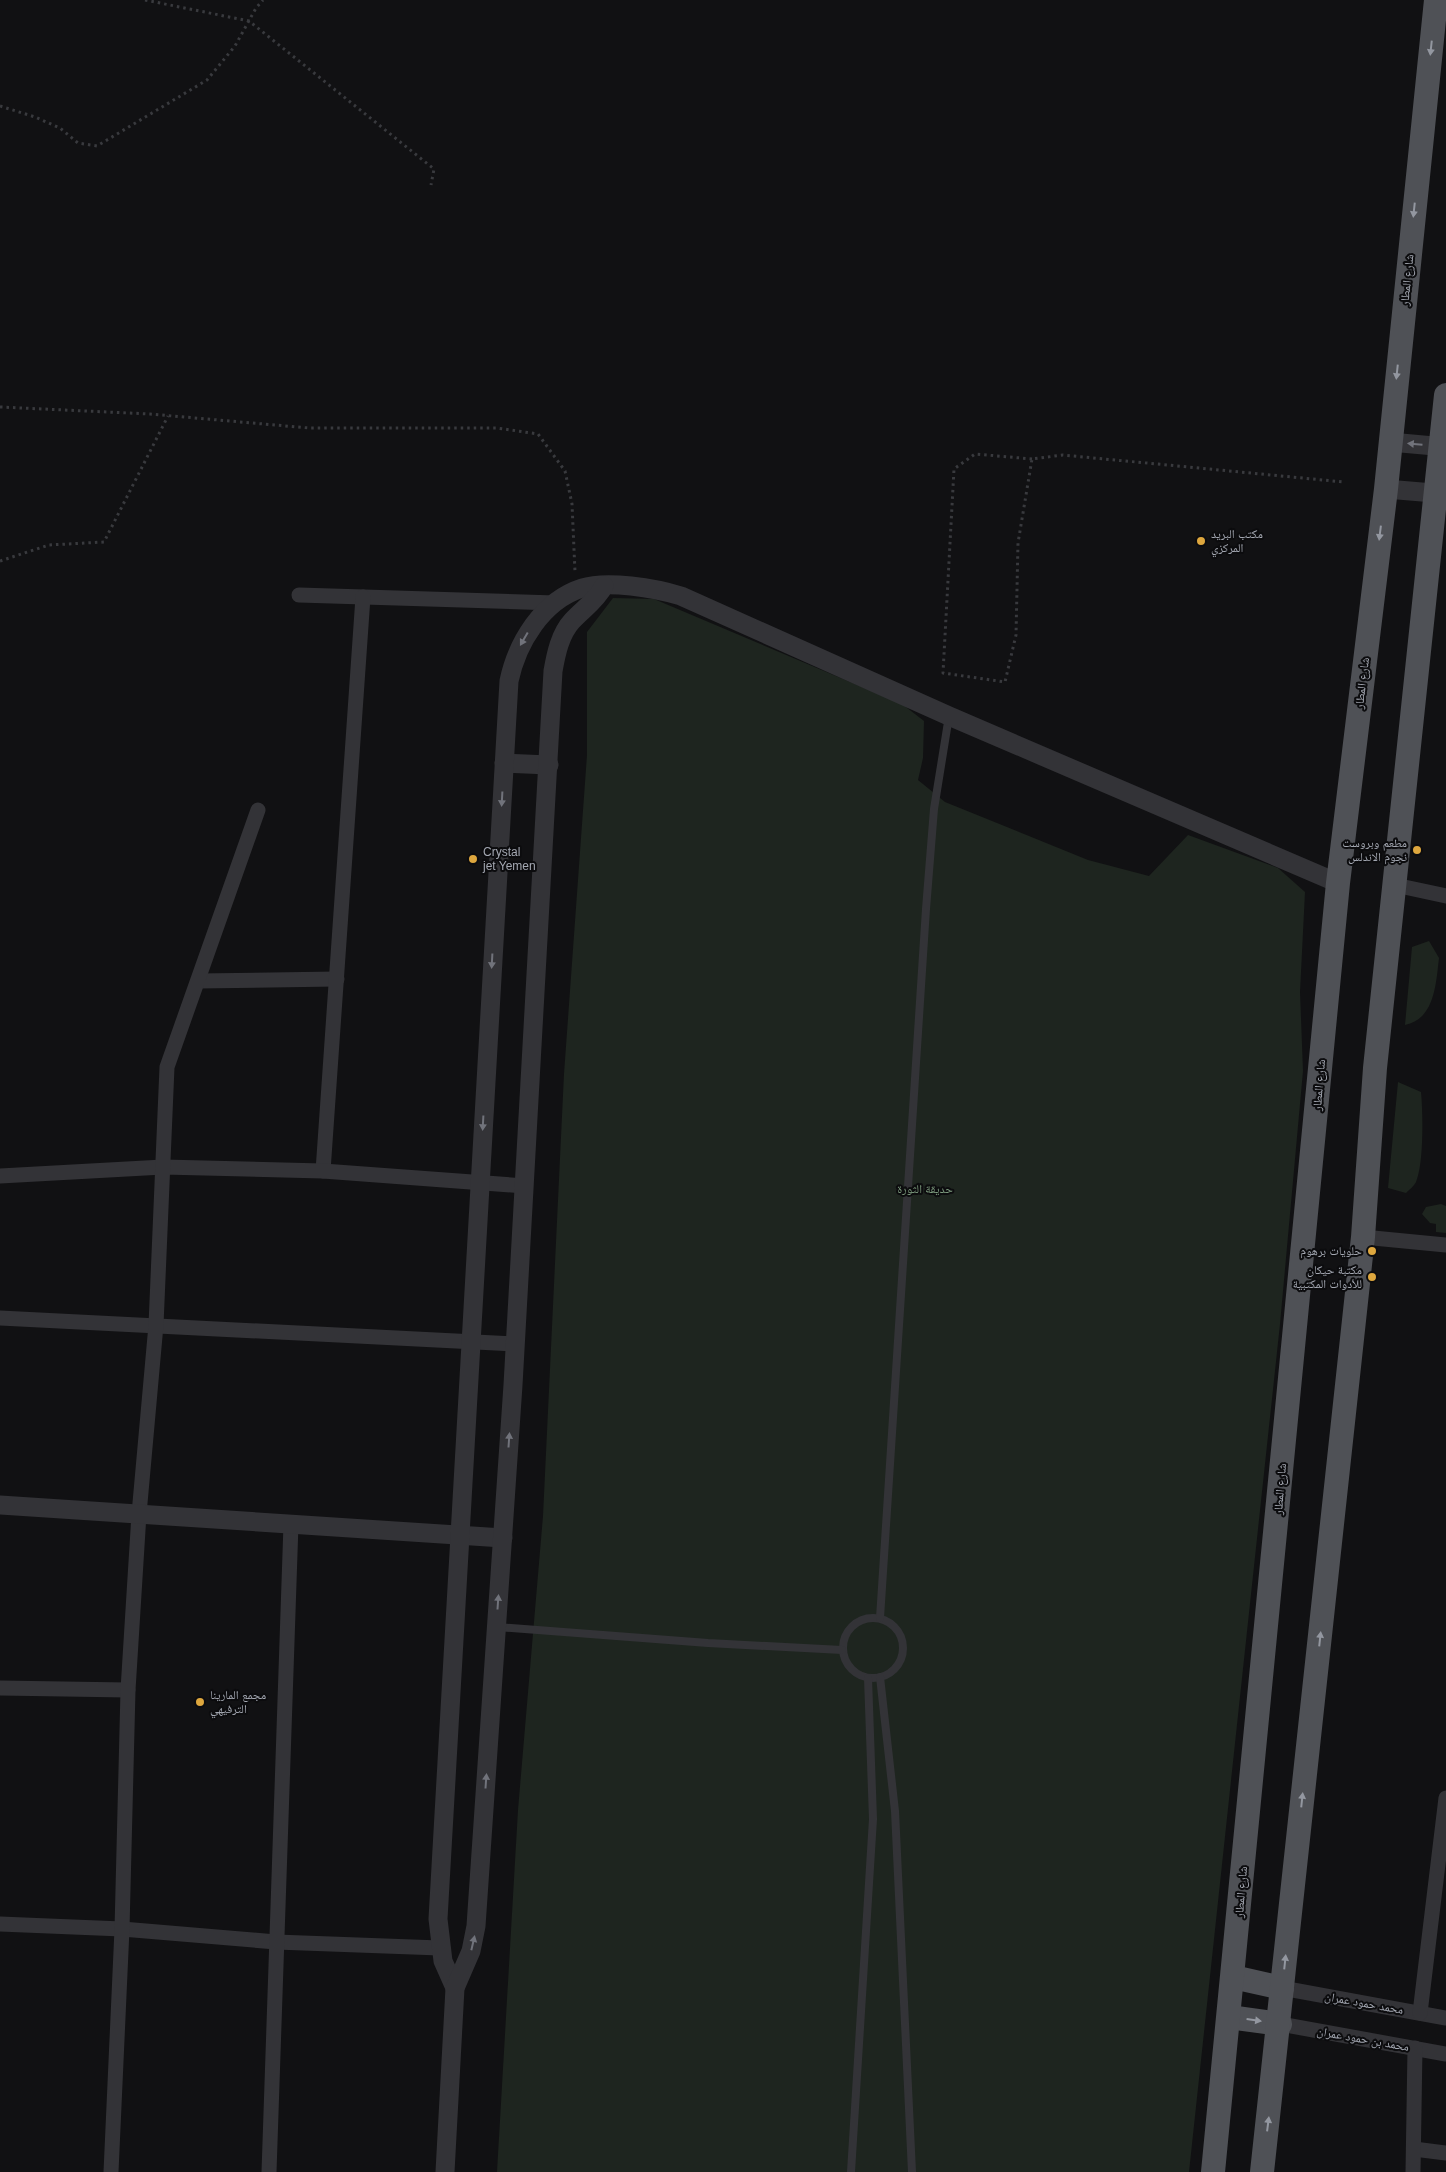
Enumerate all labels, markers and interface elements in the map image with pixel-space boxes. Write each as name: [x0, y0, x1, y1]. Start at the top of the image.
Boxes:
one-way arrow: [1427, 41, 1435, 57]
one-way arrow: [1410, 202, 1418, 218]
street label: شارع المطار: [1397, 253, 1418, 308]
one-way arrow: [1393, 364, 1401, 380]
one-way arrow: [1407, 440, 1423, 448]
one-way arrow: [1376, 526, 1384, 542]
place label: مكتب البريد المركزي: [1211, 527, 1263, 558]
marker: مكتب البريد المركزي: [1195, 535, 1207, 547]
one-way arrow: [519, 633, 528, 646]
street label: شارع المطار: [1352, 656, 1373, 711]
one-way arrow: [497, 791, 505, 807]
place label: مطعم وبروست نجوم الاندلس: [1342, 836, 1407, 865]
marker: مطعم وبروست نجوم الاندلس: [1411, 844, 1423, 856]
place label: Crystal jet Yemen: [482, 845, 536, 873]
marker: Crystal jet Yemen: [467, 853, 479, 865]
one-way arrow: [488, 953, 496, 969]
street label: شارع المطار: [1310, 1059, 1329, 1112]
one-way arrow: [478, 1115, 486, 1131]
park label: حديقة الثورة: [897, 1182, 953, 1196]
place label: حلويات برهوم: [1300, 1244, 1362, 1259]
marker: حلويات برهوم: [1366, 1245, 1378, 1257]
place label: مكتبة حيكان للأدوات المكتبية: [1293, 1263, 1362, 1291]
marker: مكتبة حيكان للأدوات المكتبية: [1366, 1271, 1378, 1283]
one-way arrow: [506, 1431, 514, 1447]
street label: شارع المطار: [1271, 1463, 1290, 1516]
one-way arrow: [495, 1594, 503, 1610]
one-way arrow: [1316, 1631, 1324, 1647]
place label: مجمع المارينا الترفيهي: [210, 1688, 266, 1719]
marker: مجمع المارينا الترفيهي: [194, 1696, 206, 1708]
one-way arrow: [482, 1773, 490, 1789]
one-way arrow: [1298, 1792, 1306, 1808]
street label: شارع المطار: [1232, 1866, 1251, 1919]
one-way arrow: [469, 1936, 477, 1951]
one-way arrow: [1281, 1954, 1289, 1970]
street label: محمد حمود عمران: [1324, 1989, 1404, 2017]
one-way arrow: [1247, 2016, 1263, 2024]
street label: محمد بن حمود عمران: [1316, 2024, 1410, 2054]
one-way arrow: [1264, 2115, 1272, 2131]

